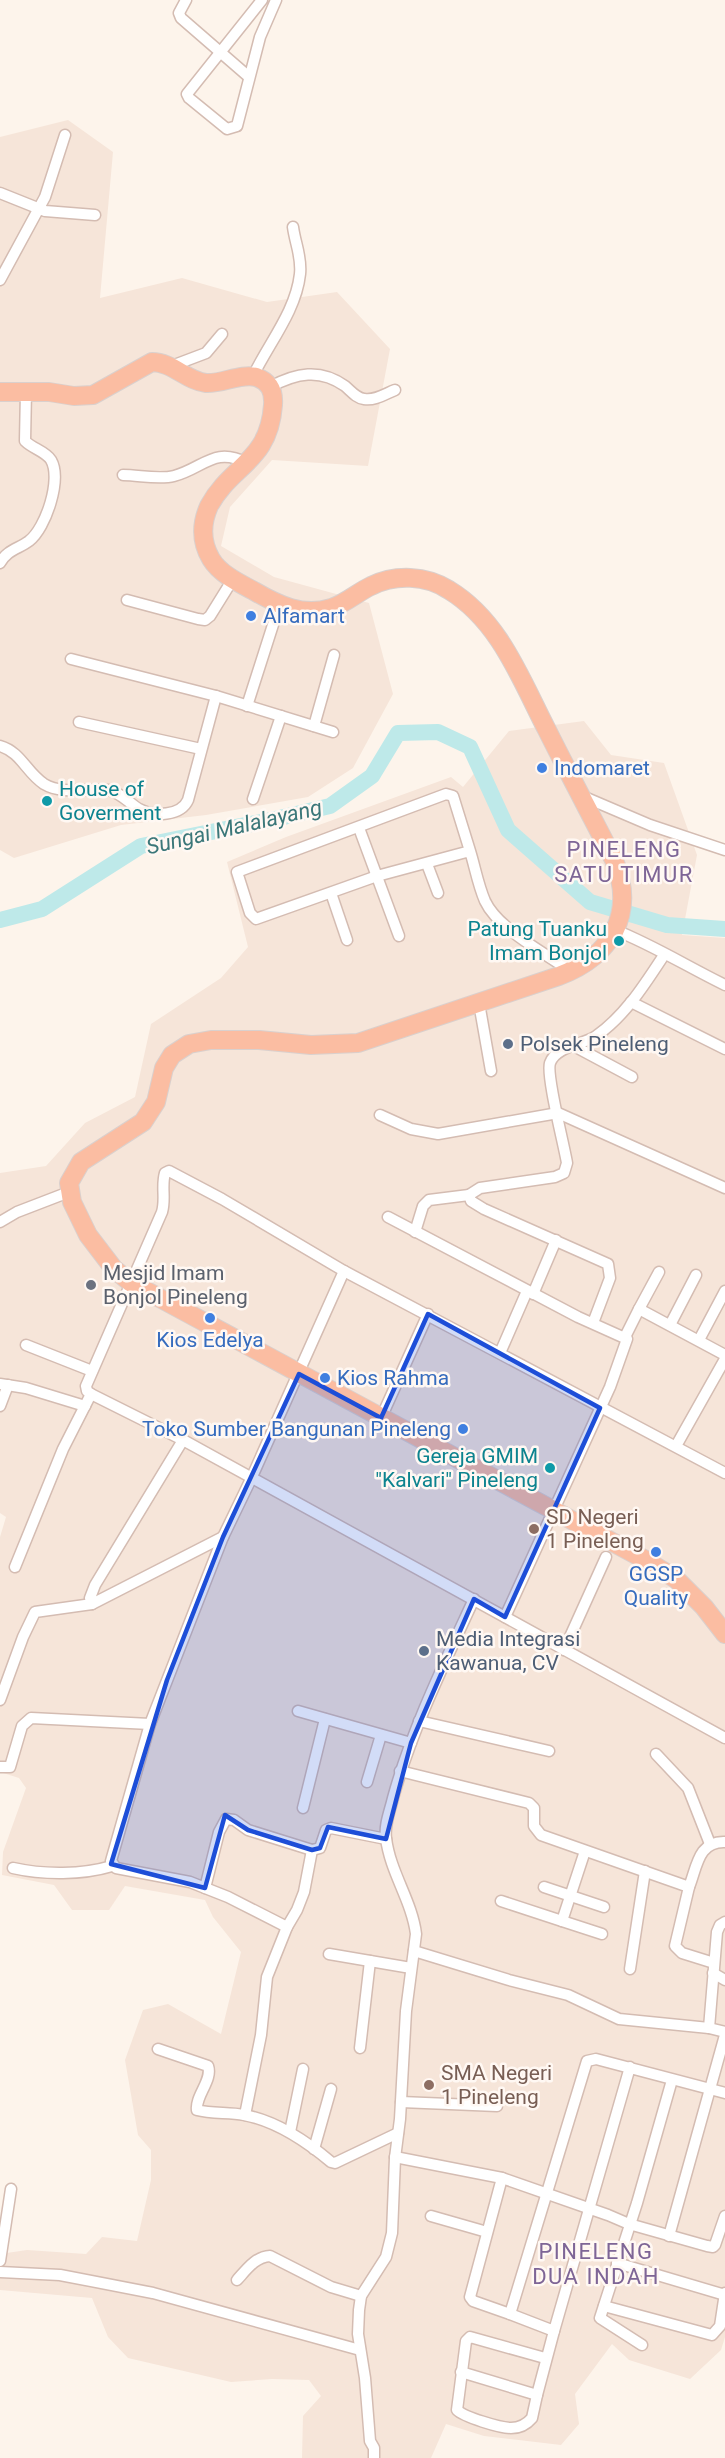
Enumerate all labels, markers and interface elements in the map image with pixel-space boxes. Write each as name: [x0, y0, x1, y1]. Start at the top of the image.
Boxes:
place label: Alfamart: [263, 604, 345, 628]
marker: Alfamart: [244, 609, 258, 623]
place label: Indomaret: [554, 756, 650, 780]
marker: Indomaret: [535, 761, 549, 775]
place label: House of Goverment: [59, 777, 162, 825]
marker: House of Goverment: [40, 794, 54, 808]
water label: Sungai Malalayang: [144, 795, 324, 859]
district label: PINELENG SATU TIMUR: [554, 837, 694, 887]
place label: Patung Tuanku Imam Bonjol: [467, 917, 607, 965]
marker: Patung Tuanku Imam Bonjol: [612, 934, 626, 948]
place label: Polsek Pineleng: [520, 1032, 669, 1056]
marker: Polsek Pineleng: [501, 1037, 515, 1051]
place label: Mesjid Imam Bonjol Pineleng: [103, 1261, 248, 1309]
marker: Mesjid Imam Bonjol Pineleng: [84, 1278, 98, 1292]
marker: Kios Edelya: [203, 1311, 217, 1325]
place label: Kios Edelya: [156, 1328, 264, 1352]
place label: Kios Rahma: [337, 1366, 449, 1390]
marker: Kios Rahma: [318, 1371, 332, 1385]
place label: Toko Sumber Bangunan Pineleng: [142, 1417, 451, 1441]
marker: Toko Sumber Bangunan Pineleng: [456, 1422, 470, 1436]
place label: Gereja GMIM "Kalvari" Pineleng: [375, 1444, 538, 1492]
marker: Gereja GMIM "Kalvari" Pineleng: [543, 1461, 557, 1475]
place label: SD Negeri 1 Pineleng: [546, 1505, 644, 1553]
marker: SD Negeri 1 Pineleng: [527, 1522, 541, 1536]
marker: GGSP Quality: [649, 1545, 663, 1559]
place label: GGSP Quality: [624, 1562, 688, 1610]
place label: Media Integrasi Kawanua, CV: [436, 1627, 580, 1675]
marker: Media Integrasi Kawanua, CV: [417, 1644, 431, 1658]
place label: SMA Negeri 1 Pineleng: [441, 2061, 552, 2109]
marker: SMA Negeri 1 Pineleng: [422, 2078, 436, 2092]
district label: PINELENG DUA INDAH: [532, 2239, 660, 2289]

